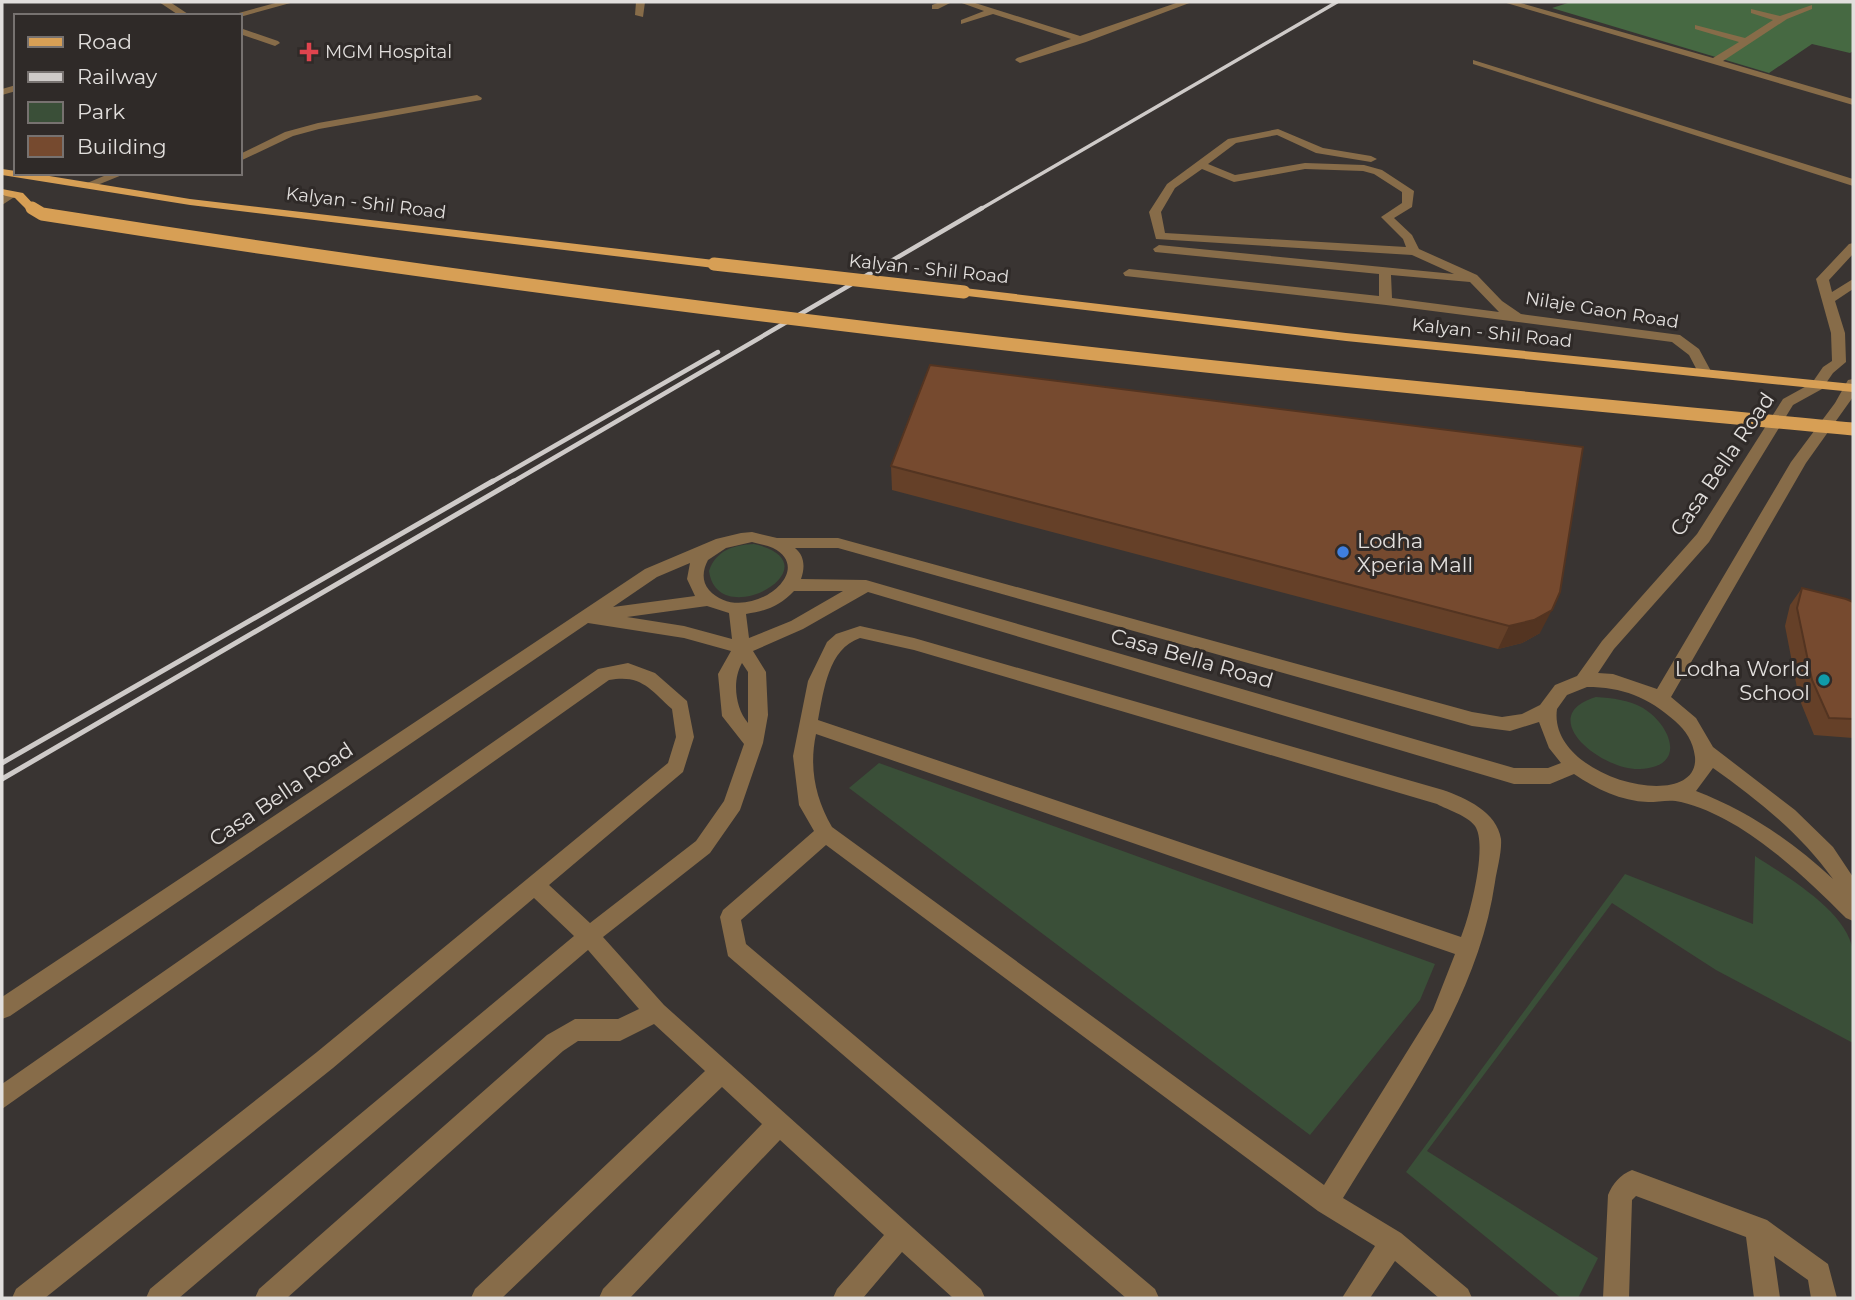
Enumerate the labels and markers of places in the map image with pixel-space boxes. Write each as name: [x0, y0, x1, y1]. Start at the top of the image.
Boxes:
place label: MGM Hospital: [325, 41, 452, 63]
marker: MGM Hospital: [299, 42, 319, 62]
place label: Lodha Xperia Mall: [1357, 528, 1473, 577]
marker: Lodha Xperia Mall: [1335, 544, 1351, 560]
place label: Lodha World School: [1675, 656, 1810, 705]
marker: Lodha World School: [1816, 672, 1832, 688]

